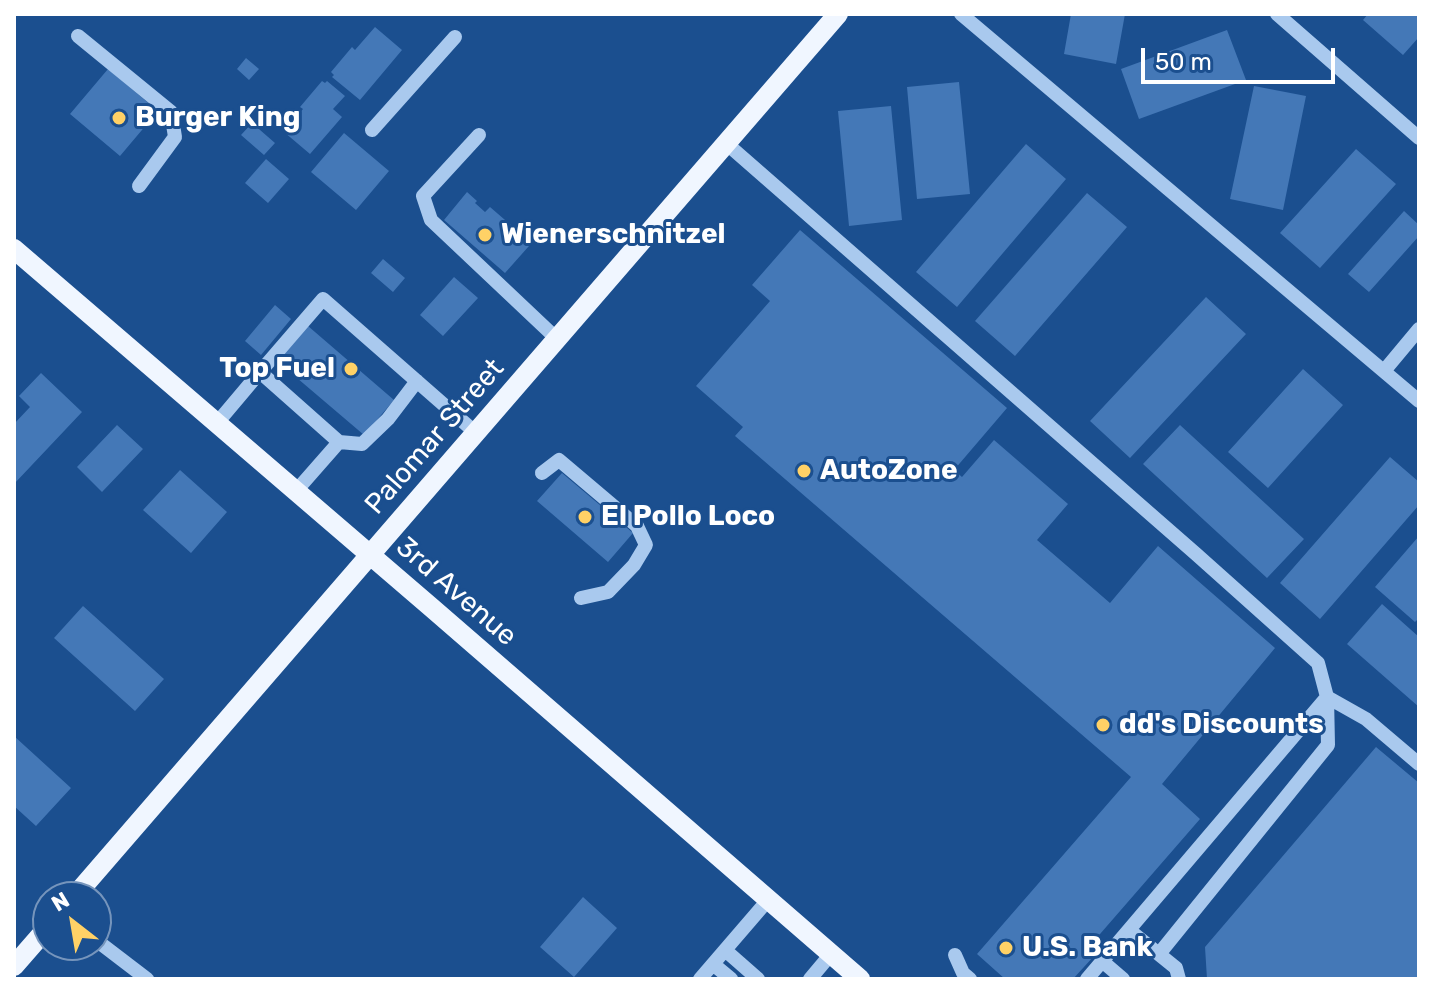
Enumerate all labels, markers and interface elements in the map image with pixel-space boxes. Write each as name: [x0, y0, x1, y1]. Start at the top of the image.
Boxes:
scale bar: [1145, 32, 1339, 82]
text: 50 m: [1155, 48, 1212, 76]
place label: Burger King: [135, 101, 301, 135]
marker: Burger King: [110, 109, 128, 127]
place label: Wienerschnitzel: [501, 218, 726, 252]
marker: Wienerschnitzel: [476, 226, 494, 244]
place label: Top Fuel: [219, 352, 335, 386]
street label: Palomar Street: [358, 352, 512, 522]
marker: Top Fuel: [342, 360, 360, 378]
place label: AutoZone: [820, 454, 958, 488]
marker: AutoZone: [795, 462, 813, 480]
place label: El Pollo Loco: [601, 500, 775, 534]
marker: El Pollo Loco: [576, 508, 594, 526]
street label: 3rd Avenue: [389, 531, 523, 653]
place label: dd's Discounts: [1119, 708, 1324, 742]
marker: dd's Discounts: [1094, 716, 1112, 734]
north arrow: [32, 881, 112, 961]
text: N: [47, 886, 74, 917]
place label: U.S. Bank: [1022, 931, 1153, 965]
marker: U.S. Bank: [997, 939, 1015, 957]

